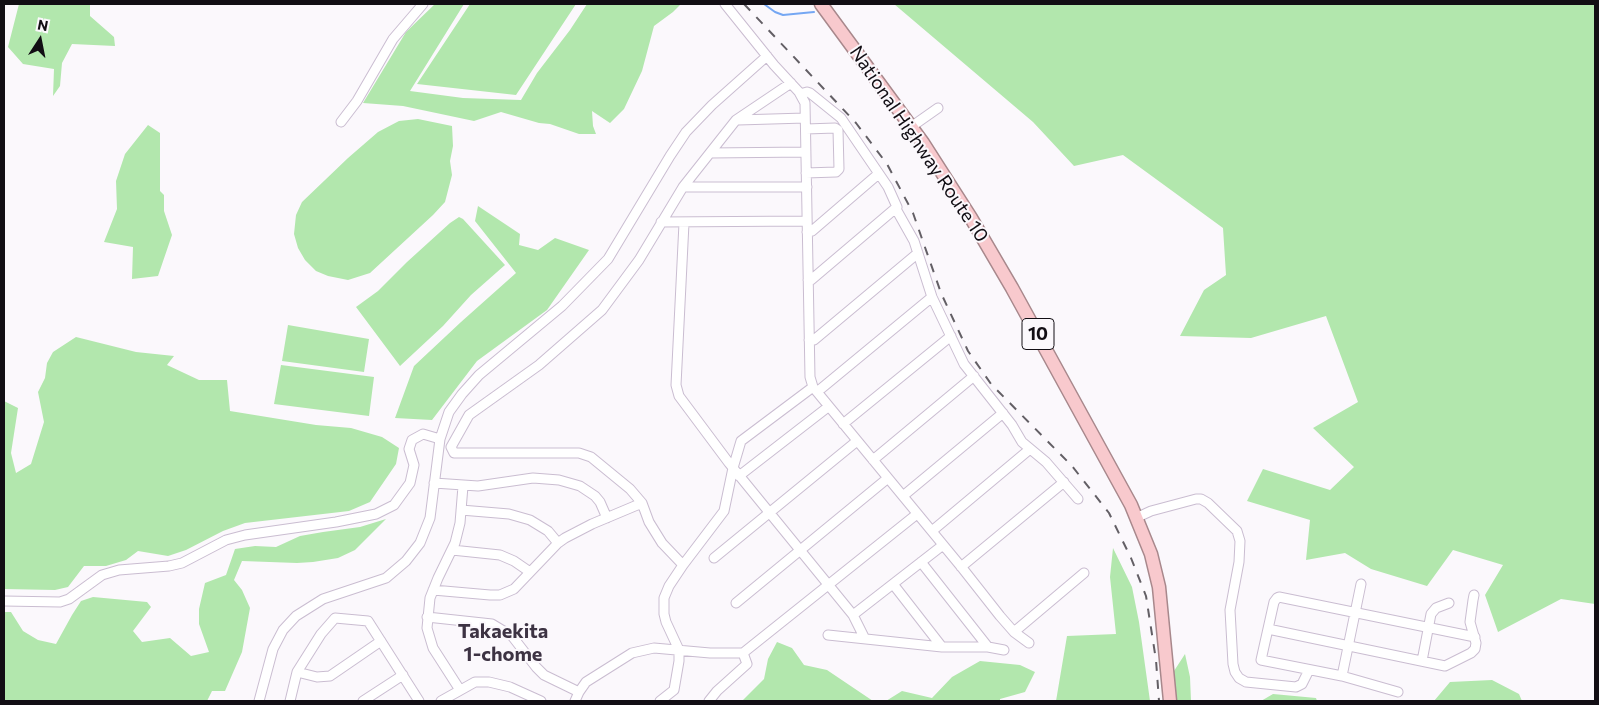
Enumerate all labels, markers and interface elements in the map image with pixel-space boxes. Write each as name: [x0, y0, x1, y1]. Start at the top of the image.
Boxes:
north arrow: [15, 15, 65, 65]
text: N: [36, 15, 50, 34]
street label: National Highway Route 10: [845, 42, 993, 246]
road number: 10: [1022, 318, 1054, 349]
district label: Takaekita 1-chome: [458, 619, 548, 666]

